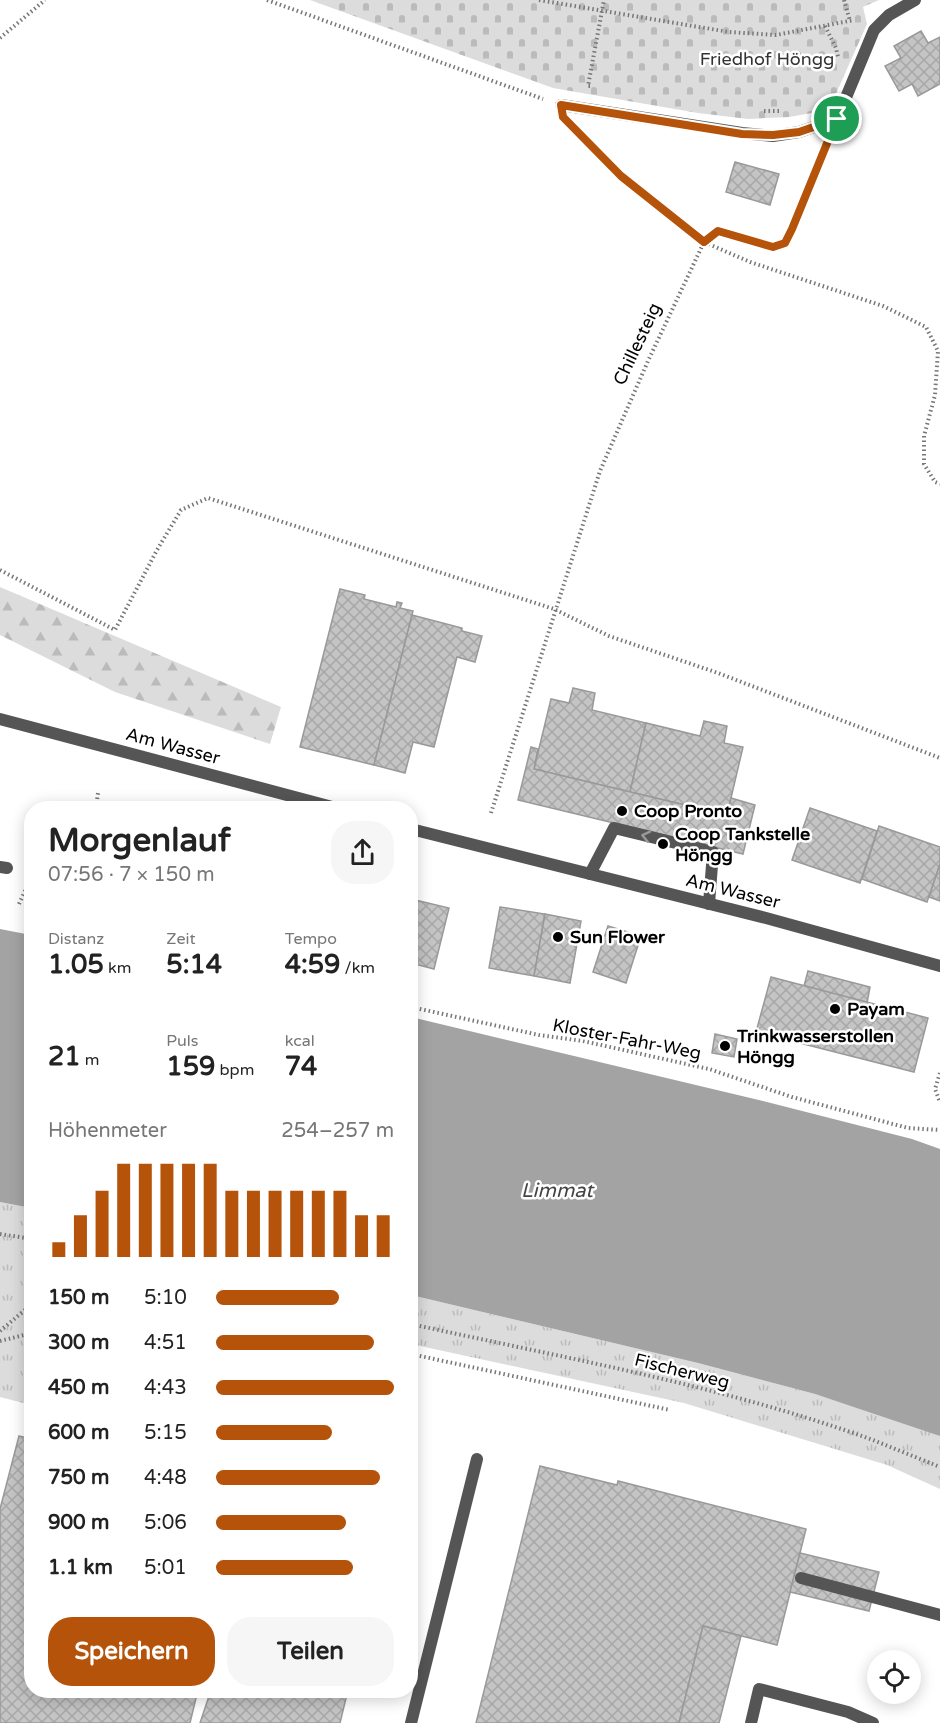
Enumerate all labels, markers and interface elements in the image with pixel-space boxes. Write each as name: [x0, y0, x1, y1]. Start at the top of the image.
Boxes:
park label: Friedhof Höngg: [700, 48, 834, 70]
pin: [811, 93, 862, 144]
icon: arrive: [820, 102, 853, 135]
street label: Chillesteig: [608, 299, 666, 389]
street label: Am Wasser: [124, 723, 223, 769]
place label: Coop Pronto: [634, 800, 742, 822]
marker: Coop Pronto: [615, 804, 629, 818]
text: Morgenlauf: [48, 821, 231, 860]
button: share: [331, 821, 394, 884]
place label: Coop Tankstelle Höngg: [675, 823, 810, 866]
one-way arrow: [641, 830, 651, 843]
marker: Coop Tankstelle Höngg: [656, 837, 670, 851]
text: 07:56 · 7 × 150 m: [48, 863, 215, 887]
street label: Am Wasser: [684, 869, 783, 913]
place label: Sun Flower: [570, 926, 666, 948]
text: Distanz: [48, 929, 104, 949]
text: Zeit: [166, 929, 196, 949]
text: Tempo: [285, 929, 337, 949]
marker: Sun Flower: [551, 930, 565, 944]
text: 1.05: [48, 949, 104, 980]
text: 5:14: [166, 949, 222, 980]
text: 4:59: [285, 949, 340, 980]
text: km: [104, 958, 131, 978]
text: /km: [340, 958, 375, 978]
place label: Payam: [847, 998, 905, 1020]
marker: Payam: [828, 1002, 842, 1016]
street label: Kloster-Fahr-Weg: [551, 1014, 703, 1064]
place label: Trinkwasserstollen Höngg: [736, 1025, 894, 1068]
text: Puls: [166, 1031, 198, 1051]
text: kcal: [285, 1031, 315, 1051]
marker: Trinkwasserstollen Höngg: [718, 1039, 732, 1053]
text: 21: [48, 1041, 81, 1072]
text: m: [81, 1050, 100, 1070]
text: 159: [166, 1051, 215, 1082]
text: 74: [285, 1051, 317, 1082]
text: bpm: [215, 1060, 254, 1080]
text: Höhenmeter: [48, 1119, 167, 1143]
text: 254–257 m: [281, 1119, 394, 1143]
water label: Limmat: [521, 1179, 595, 1203]
text: 150 m: [48, 1286, 109, 1310]
text: 5:10: [144, 1286, 187, 1310]
text: 300 m: [48, 1331, 109, 1355]
text: 4:51: [144, 1331, 187, 1355]
street label: Fischerweg: [632, 1349, 732, 1393]
text: 450 m: [48, 1376, 109, 1400]
text: 4:43: [144, 1376, 187, 1400]
text: 600 m: [48, 1421, 109, 1445]
text: 5:15: [144, 1421, 187, 1445]
text: 750 m: [48, 1466, 109, 1490]
text: 4:48: [144, 1466, 187, 1490]
text: 900 m: [48, 1511, 109, 1535]
text: 5:06: [144, 1511, 187, 1535]
text: 1.1 km: [48, 1556, 113, 1580]
text: 5:01: [144, 1556, 187, 1580]
button: Speichern: [48, 1617, 215, 1686]
button: Teilen: [227, 1617, 394, 1686]
map controls: [867, 1650, 921, 1704]
button: locate: [867, 1650, 921, 1704]

